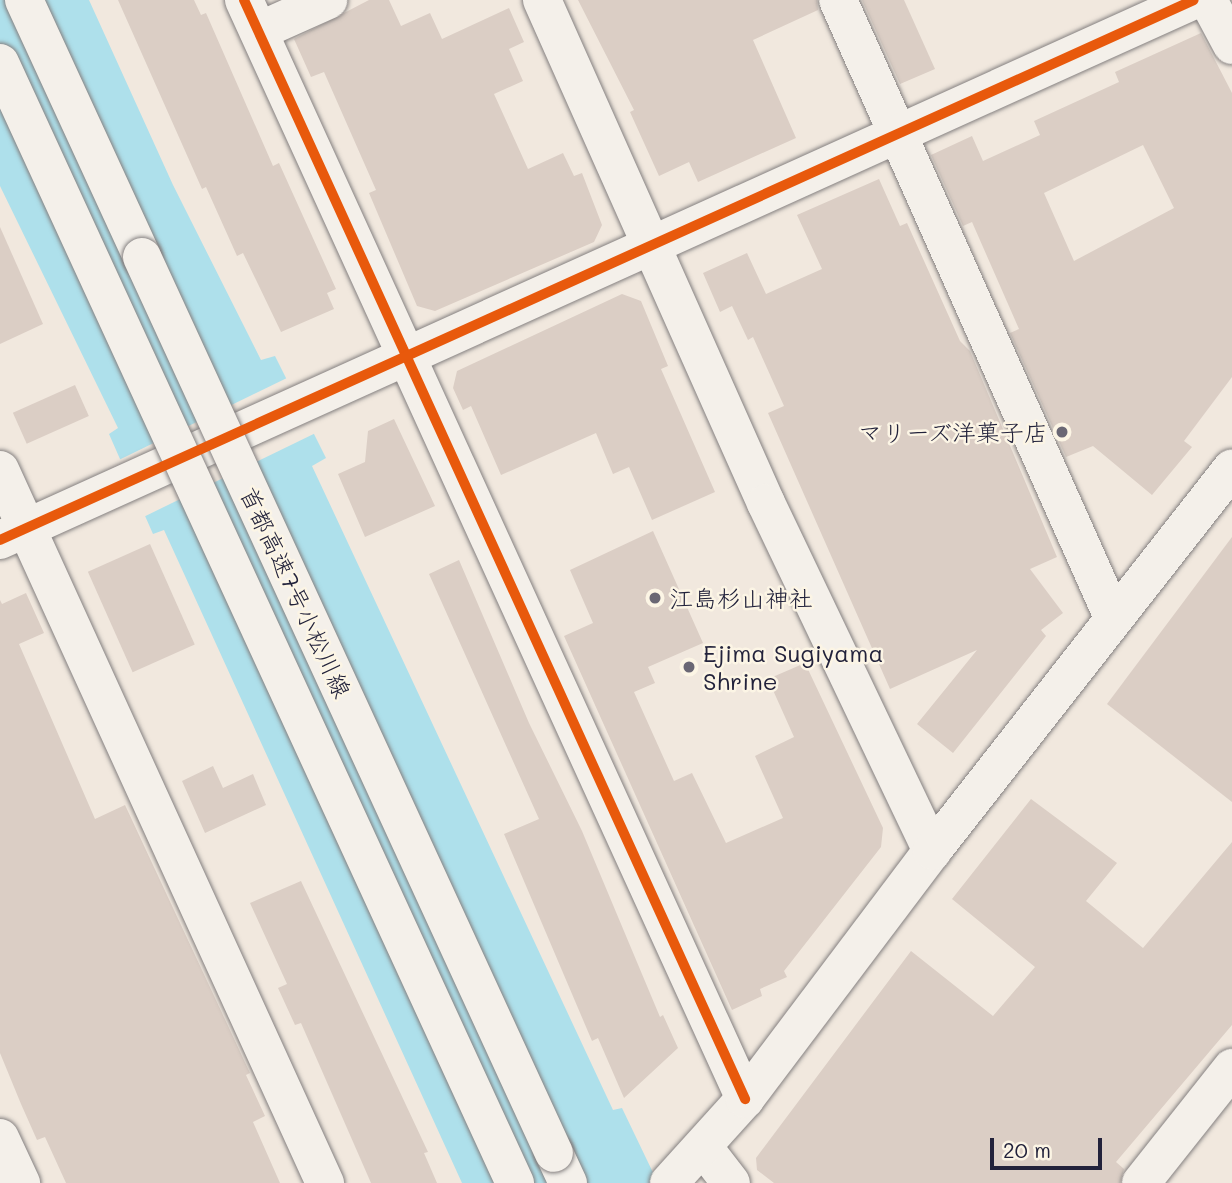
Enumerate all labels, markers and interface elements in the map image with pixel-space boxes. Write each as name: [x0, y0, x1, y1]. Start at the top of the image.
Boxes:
place label: マリーズ洋菓子店: [856, 418, 1048, 446]
marker: マリーズ洋菓子店: [1054, 424, 1070, 440]
street label: 首都高速7号小松川線: [234, 482, 358, 702]
place label: 江島杉山神社: [669, 584, 813, 612]
marker: 江島杉山神社: [647, 590, 663, 606]
place label: Ejima Sugiyama Shrine: [703, 639, 883, 695]
marker: Ejima Sugiyama Shrine: [681, 659, 697, 675]
scale bar: [994, 1124, 1106, 1168]
text: 20 m: [1003, 1136, 1051, 1163]

